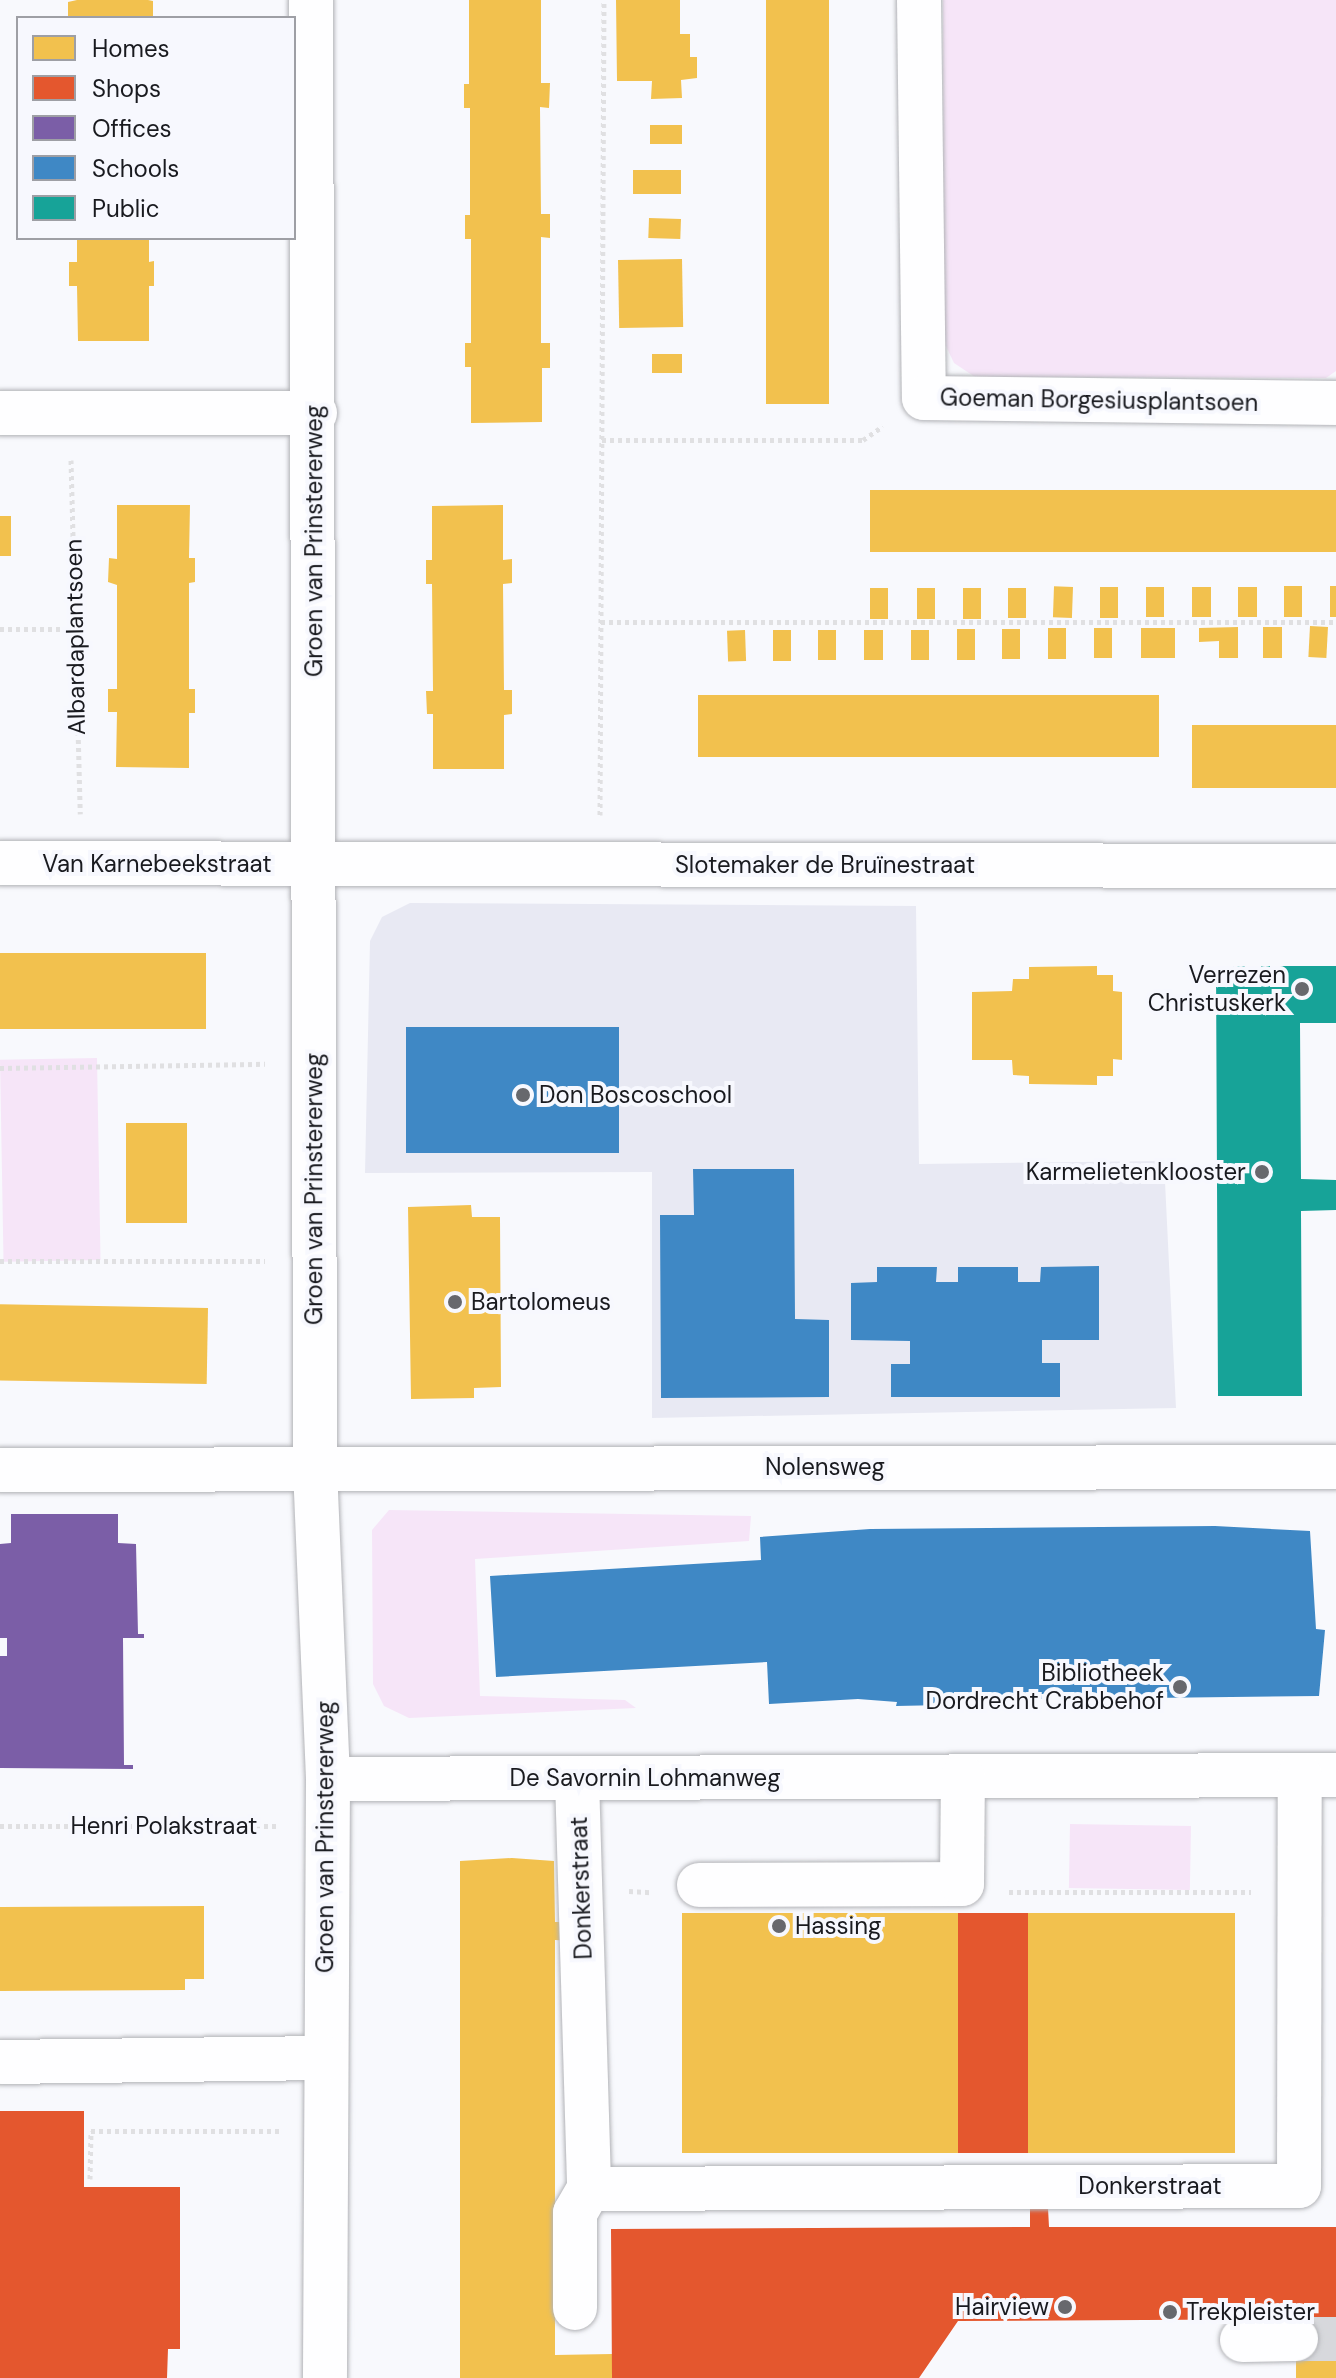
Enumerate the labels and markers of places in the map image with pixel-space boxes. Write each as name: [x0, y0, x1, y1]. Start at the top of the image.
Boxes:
place label: Verrezen Christuskerk: [1148, 961, 1286, 1017]
marker: Verrezen Christuskerk: [1293, 980, 1311, 998]
place label: Don Boscoschool: [539, 1081, 732, 1109]
marker: Don Boscoschool: [514, 1086, 532, 1104]
place label: Karmelietenklooster: [1026, 1158, 1246, 1186]
marker: Karmelietenklooster: [1253, 1163, 1271, 1181]
place label: Bartolomeus: [471, 1288, 611, 1316]
marker: Bartolomeus: [446, 1293, 464, 1311]
place label: Bibliotheek Dordrecht Crabbehof: [925, 1659, 1164, 1715]
marker: Bibliotheek Dordrecht Crabbehof: [1171, 1678, 1189, 1696]
place label: Hassing: [795, 1912, 881, 1940]
marker: Hassing: [770, 1917, 788, 1935]
place label: Hairview: [955, 2293, 1049, 2321]
marker: Hairview: [1056, 2298, 1074, 2316]
place label: Trekpleister: [1186, 2298, 1315, 2326]
marker: Trekpleister: [1161, 2303, 1179, 2321]

